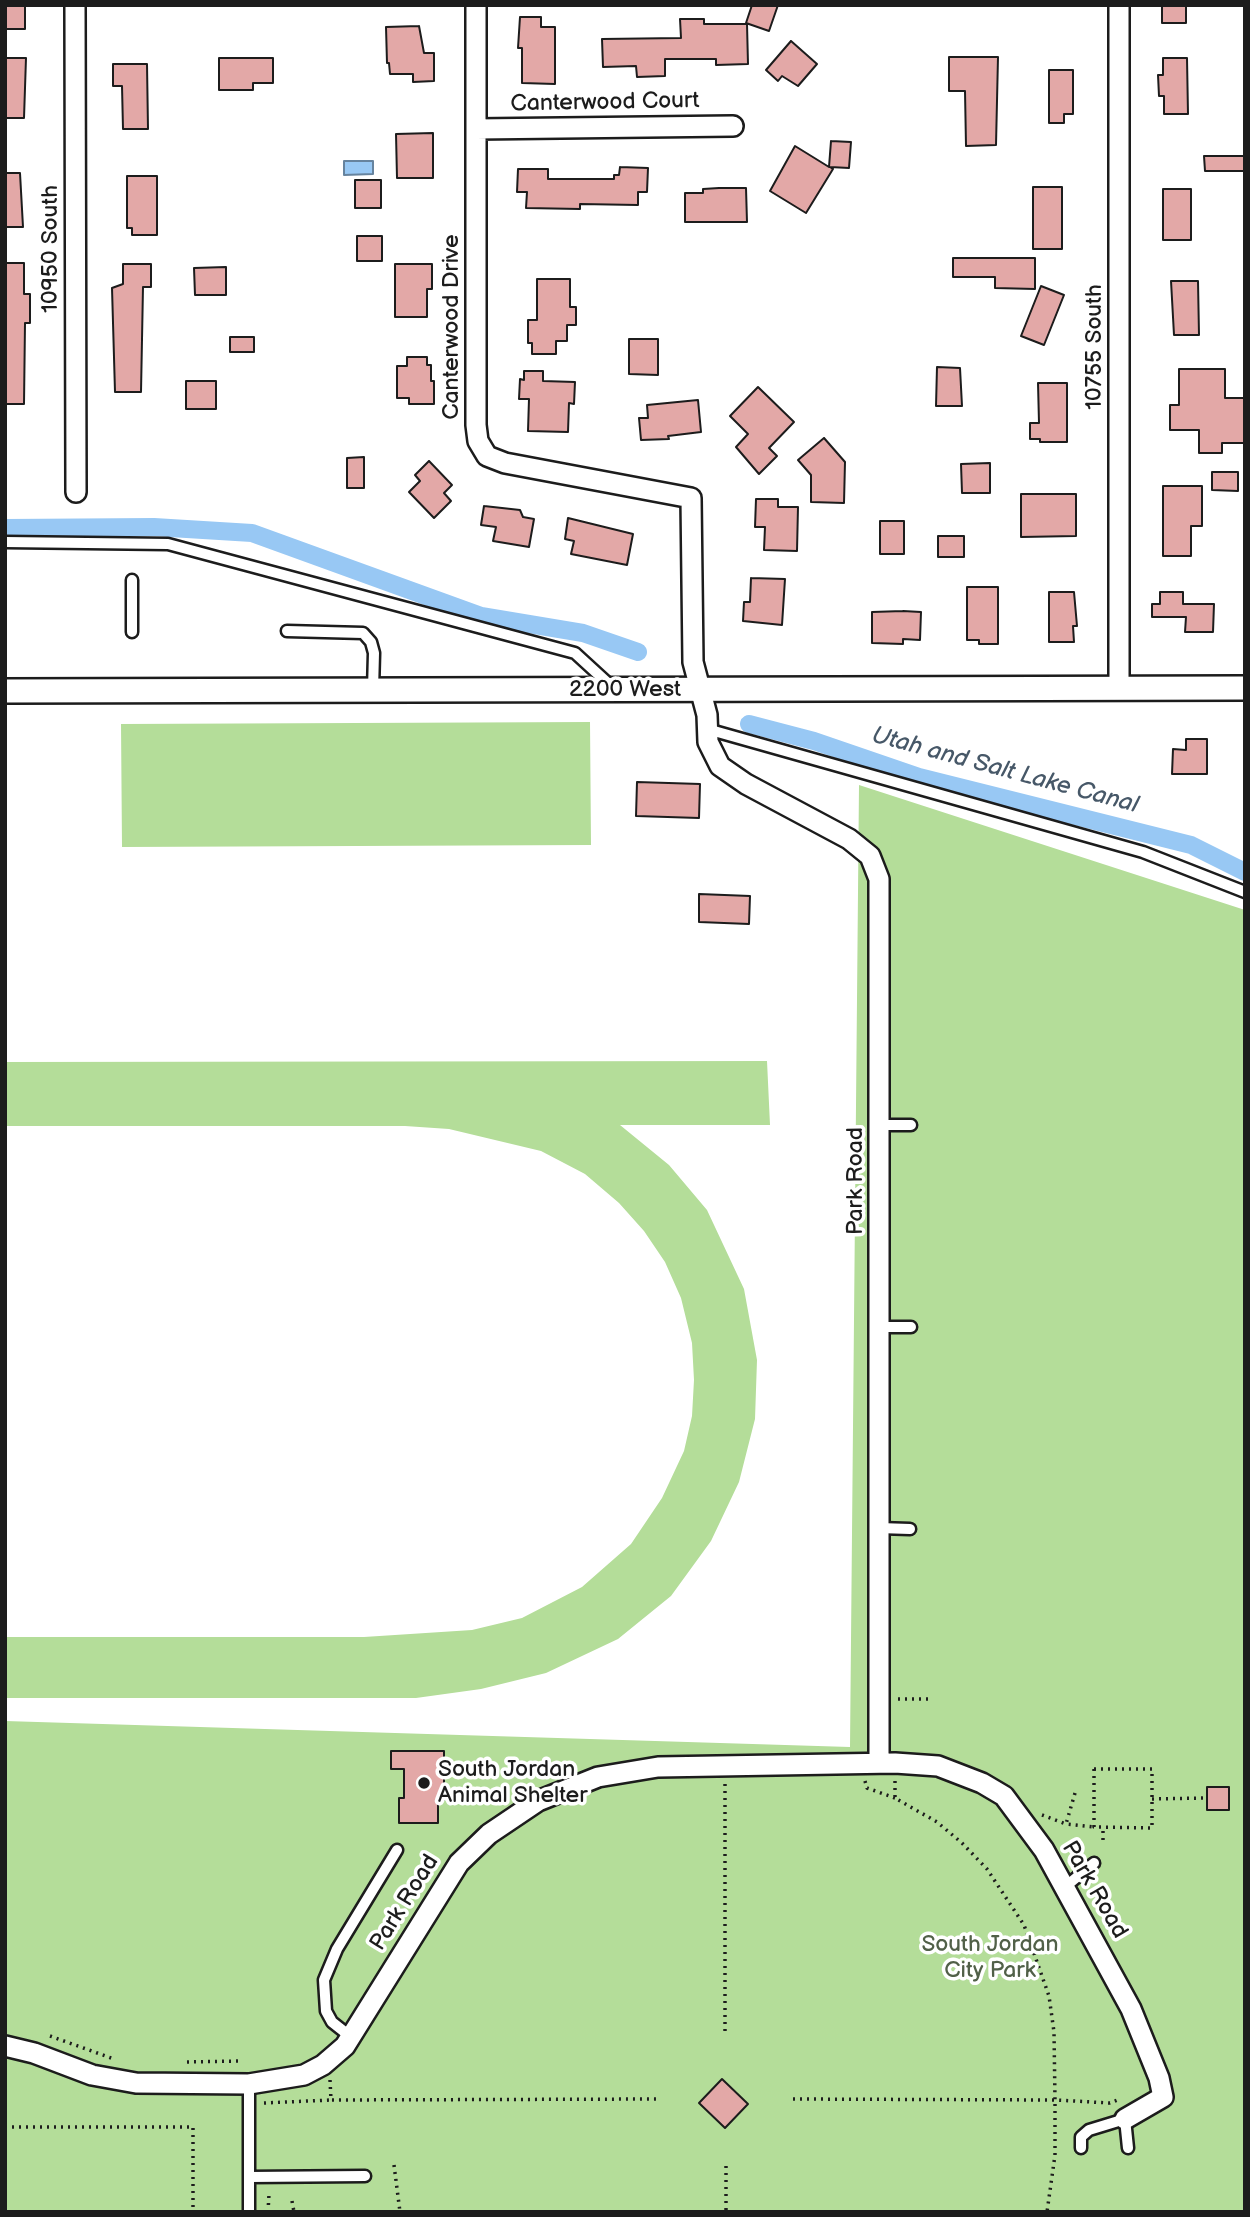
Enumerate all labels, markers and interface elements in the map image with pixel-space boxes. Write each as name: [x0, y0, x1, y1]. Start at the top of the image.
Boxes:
street label: Canterwood Court: [510, 88, 700, 118]
street label: 10950 South: [37, 185, 65, 313]
street label: Canterwood Drive: [438, 234, 466, 420]
street label: 10755 South: [1081, 284, 1109, 410]
street label: 2200 West: [569, 676, 681, 704]
water label: Utah and Salt Lake Canal: [869, 722, 1141, 820]
street label: Park Road: [842, 1127, 870, 1235]
place label: South Jordan Animal Shelter: [438, 1756, 587, 1810]
marker: South Jordan Animal Shelter: [416, 1775, 432, 1791]
street label: Park Road: [1055, 1836, 1133, 1944]
street label: Park Road: [365, 1850, 445, 1956]
park label: South Jordan City Park: [921, 1931, 1059, 1985]

